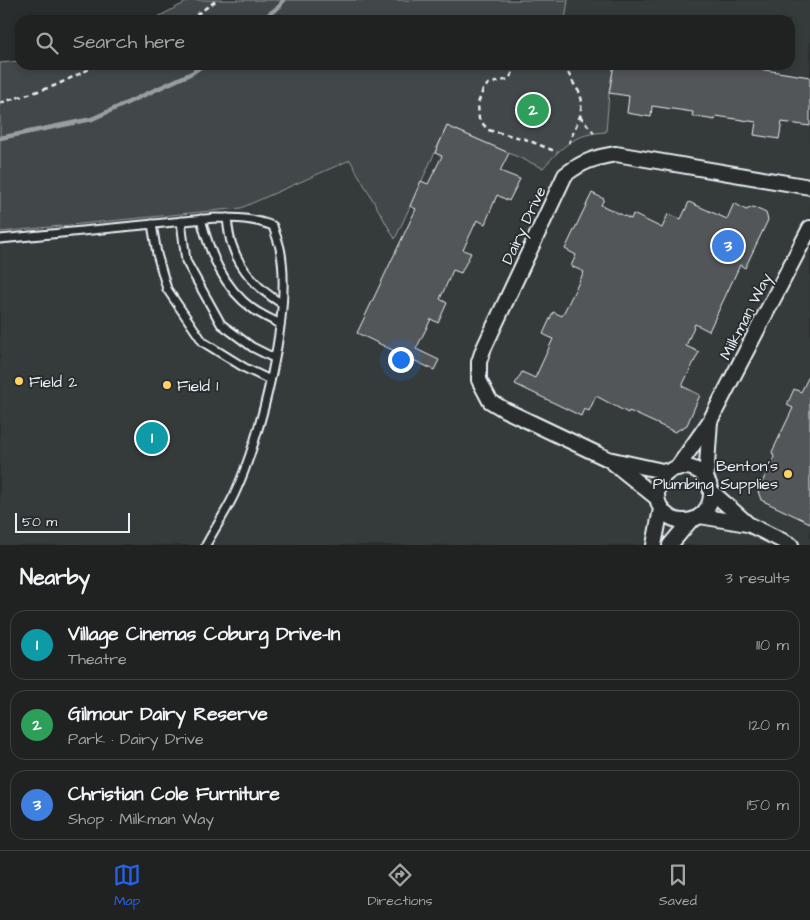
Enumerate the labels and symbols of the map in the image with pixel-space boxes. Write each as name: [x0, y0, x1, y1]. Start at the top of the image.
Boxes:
pin: 2: [517, 91, 549, 129]
street label: Dairy Drive: [496, 183, 553, 268]
pin: 3: [712, 227, 744, 265]
street label: Milkman Way: [715, 269, 778, 364]
your location: [388, 347, 414, 373]
place label: Field 2: [29, 371, 77, 393]
marker: Field 2: [13, 375, 25, 387]
place label: Field 1: [177, 375, 218, 397]
marker: Field 1: [161, 379, 173, 391]
pin: 1: [136, 419, 168, 457]
place label: Benton's Plumbing Supplies: [653, 455, 778, 496]
marker: Benton's Plumbing Supplies: [782, 468, 794, 480]
scale bar: [15, 510, 130, 533]

